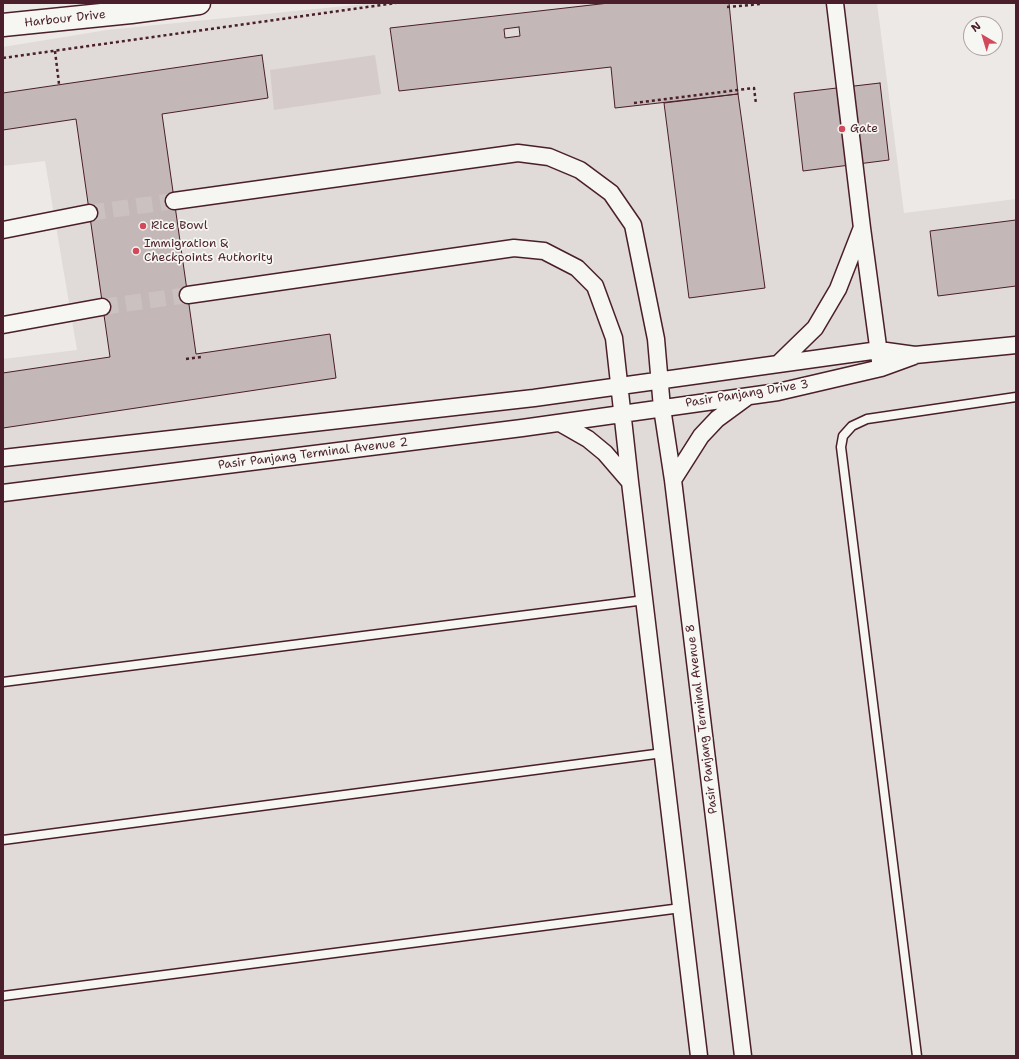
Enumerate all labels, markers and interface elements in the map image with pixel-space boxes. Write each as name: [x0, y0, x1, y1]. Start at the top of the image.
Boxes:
street label: Harbour Drive: [24, 8, 106, 30]
north arrow: [963, 16, 1003, 56]
text: N: [968, 18, 984, 36]
place label: Gate: [850, 122, 878, 136]
marker: Gate: [837, 124, 847, 134]
place label: Rice Bowl: [151, 219, 207, 233]
marker: Rice Bowl: [138, 221, 148, 231]
place label: Immigration & Checkpoints Authority: [144, 237, 273, 265]
marker: Immigration & Checkpoints Authority: [131, 246, 141, 256]
street label: Pasir Panjang Drive 3: [684, 377, 810, 411]
street label: Pasir Panjang Terminal Avenue 2: [217, 435, 409, 473]
street label: Pasir Panjang Terminal Avenue 8: [683, 623, 721, 815]

